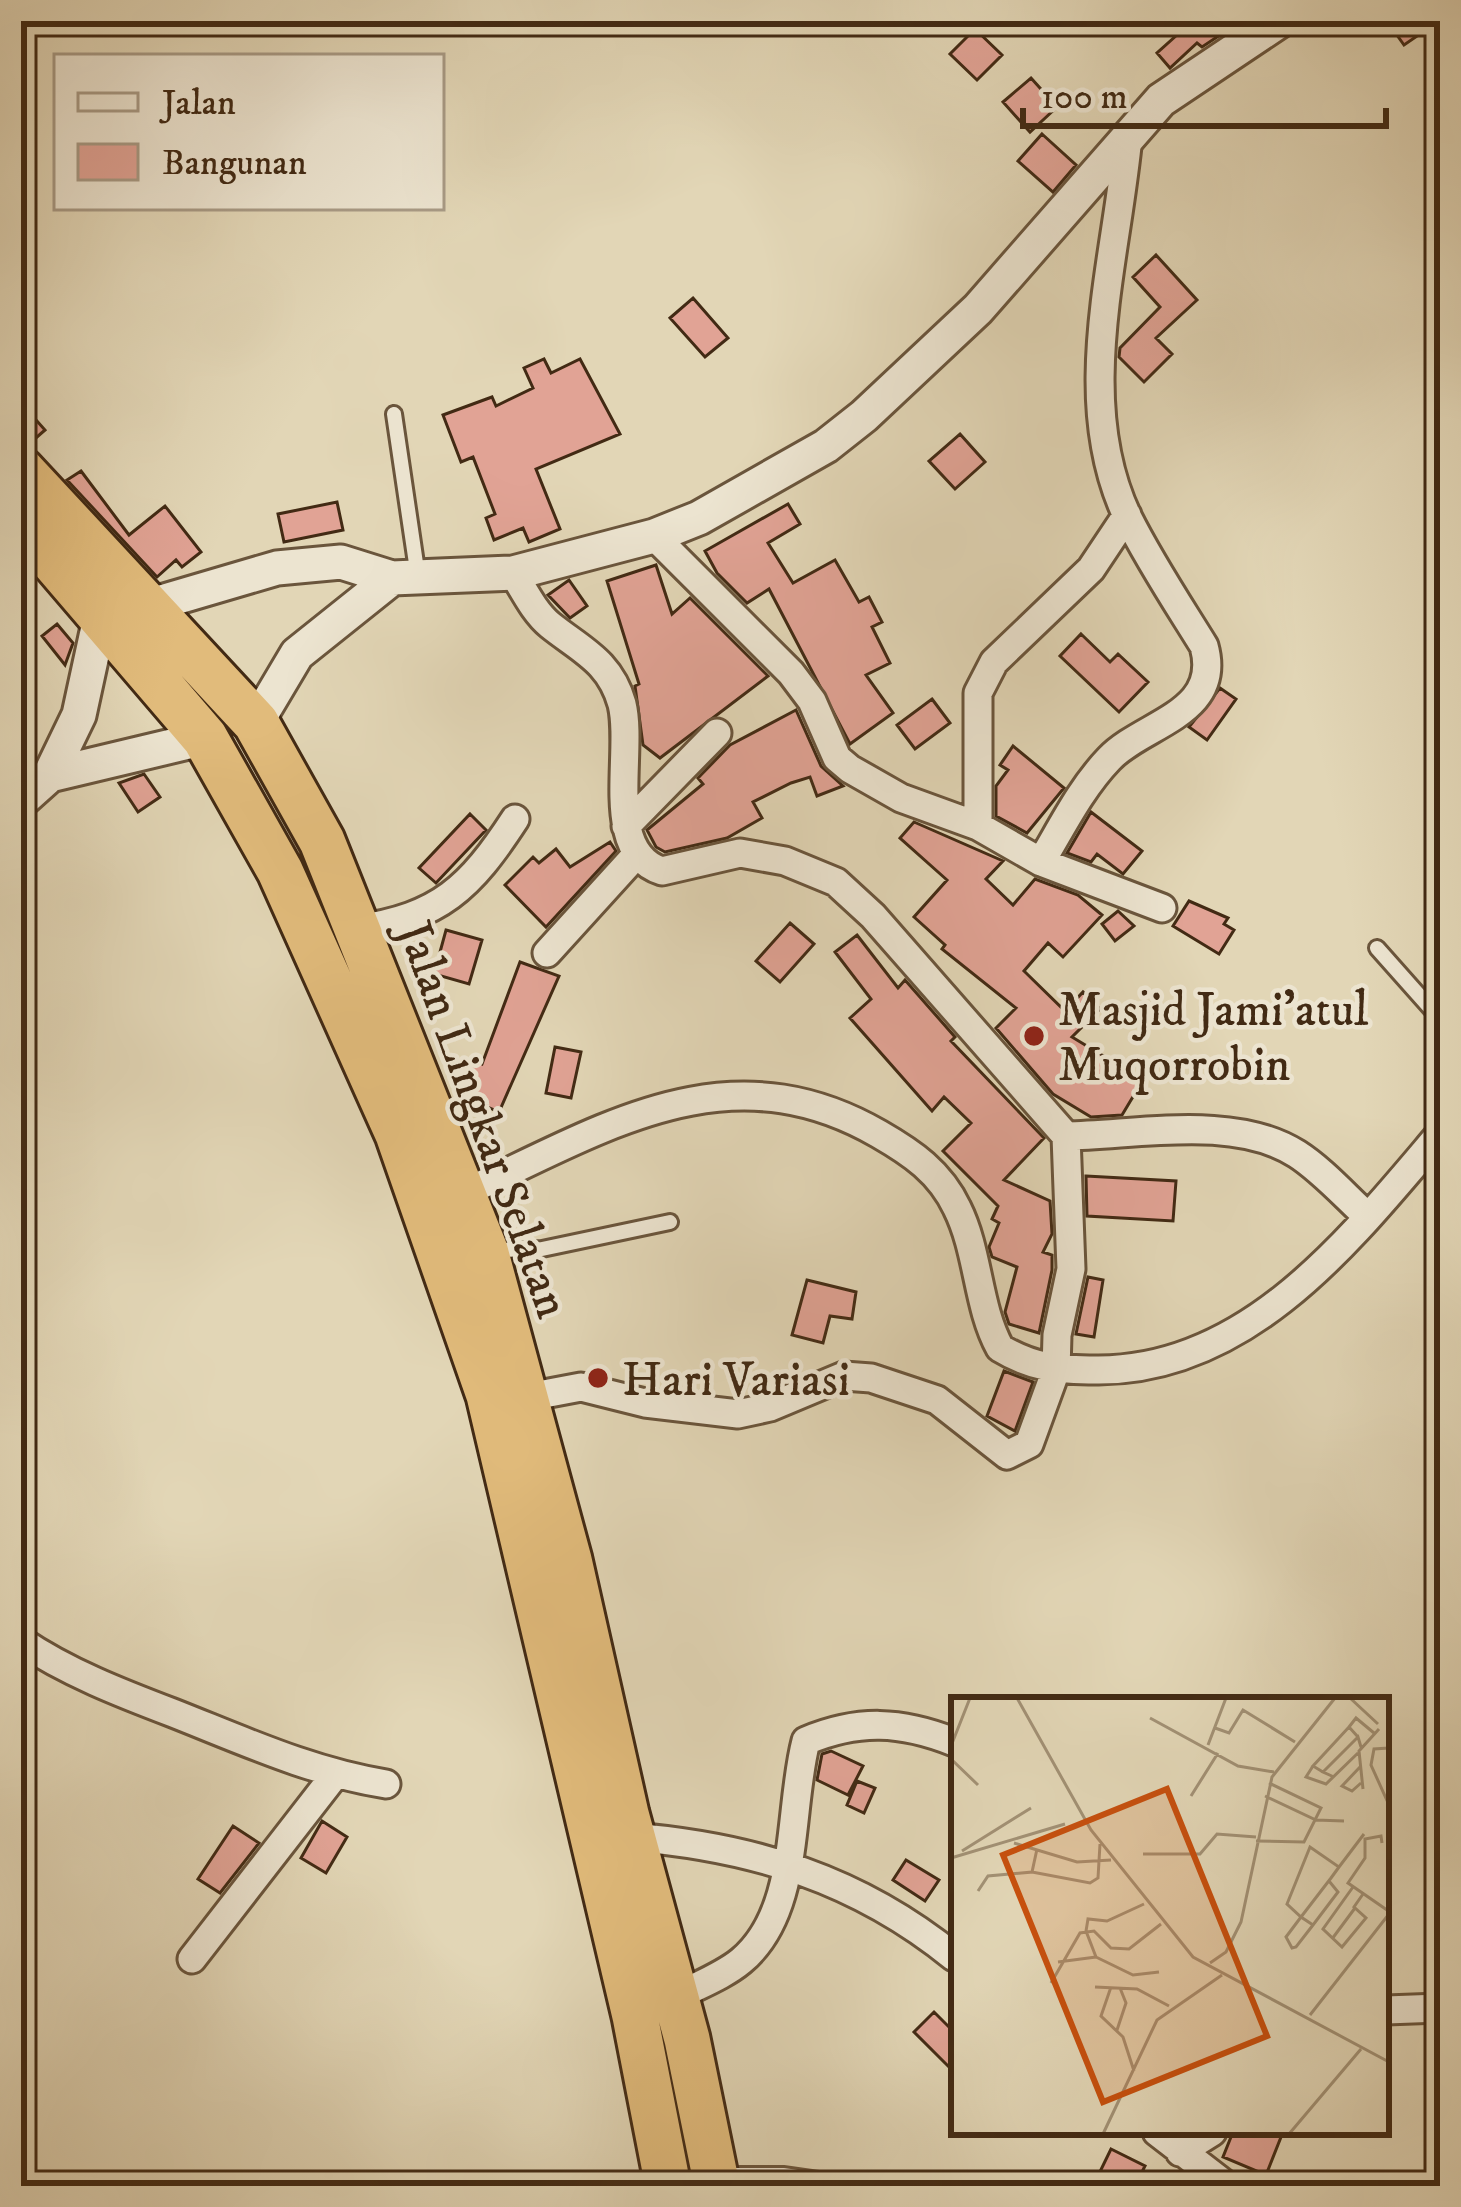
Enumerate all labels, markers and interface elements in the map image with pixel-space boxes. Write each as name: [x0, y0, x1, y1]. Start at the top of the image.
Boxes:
legend: [54, 54, 444, 210]
scale bar: [1023, 54, 1386, 128]
text: 100 m: [1041, 75, 1128, 120]
text: Jalan: [159, 81, 236, 126]
text: Bangunan: [162, 141, 307, 186]
street label: Jalan Lingkar Selatan: [381, 910, 582, 1326]
place label: Masjid Jami'atul Muqorrobin: [1058, 981, 1369, 1096]
marker: Masjid Jami'atul Muqorrobin: [1021, 1023, 1047, 1049]
place label: Hari Variasi: [622, 1351, 850, 1411]
marker: Hari Variasi: [585, 1365, 611, 1391]
inset map: [951, 1697, 1389, 2135]

